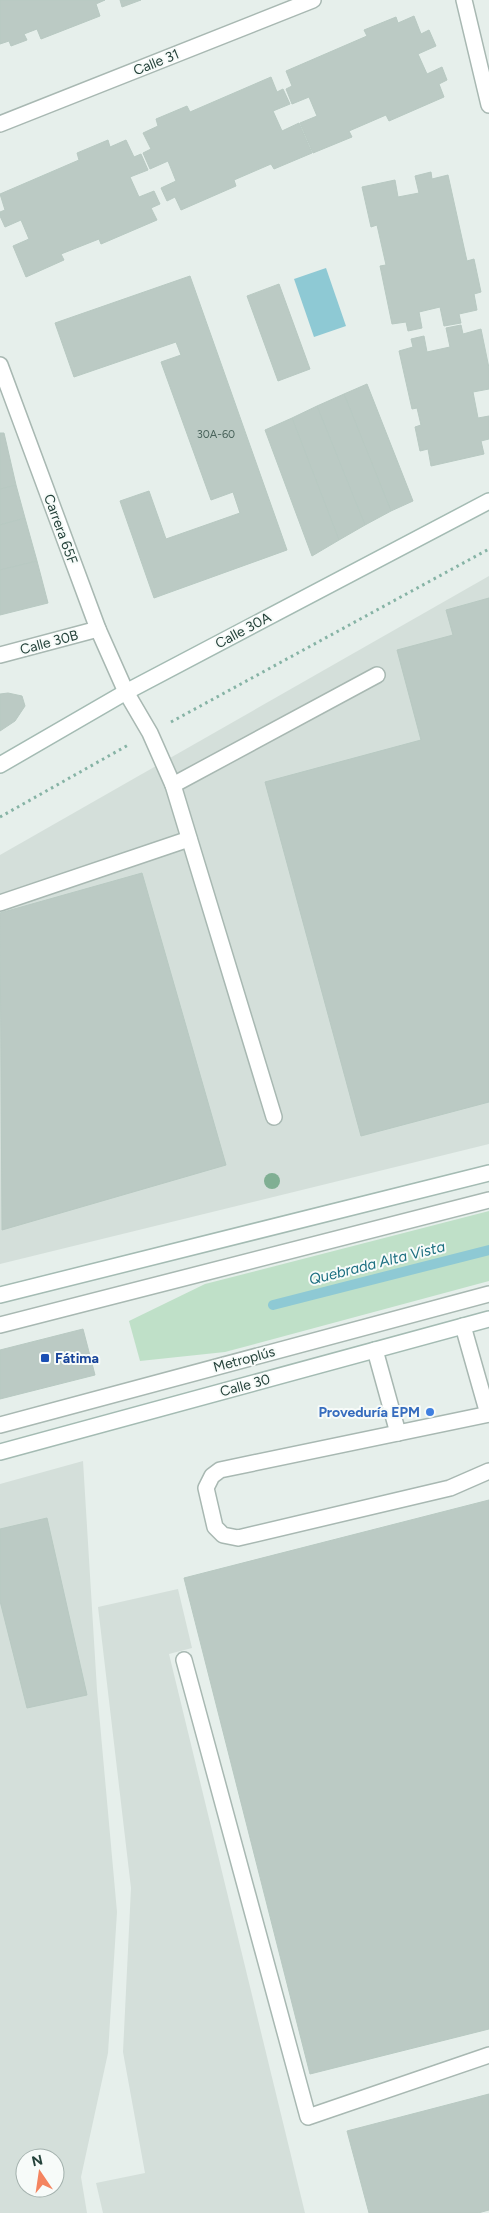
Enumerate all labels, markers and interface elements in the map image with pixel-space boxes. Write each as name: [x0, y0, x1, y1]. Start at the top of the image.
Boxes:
street label: Calle 31: [131, 46, 182, 79]
house number: 30A-60: [197, 428, 235, 441]
street label: Carrera 65F: [40, 492, 81, 567]
street label: Calle 30A: [213, 608, 274, 652]
street label: Calle 30B: [18, 627, 80, 658]
water label: Quebrada Alta Vista: [307, 1237, 447, 1289]
street label: Metroplús: [211, 1343, 277, 1376]
place label: Fátima: [55, 1350, 99, 1367]
marker: Fátima: [39, 1352, 51, 1364]
street label: Calle 30: [218, 1371, 272, 1400]
place label: Proveduría EPM: [318, 1404, 420, 1421]
marker: Proveduría EPM: [424, 1406, 436, 1418]
north arrow: [15, 2148, 65, 2198]
text: N: [30, 2151, 44, 2170]

